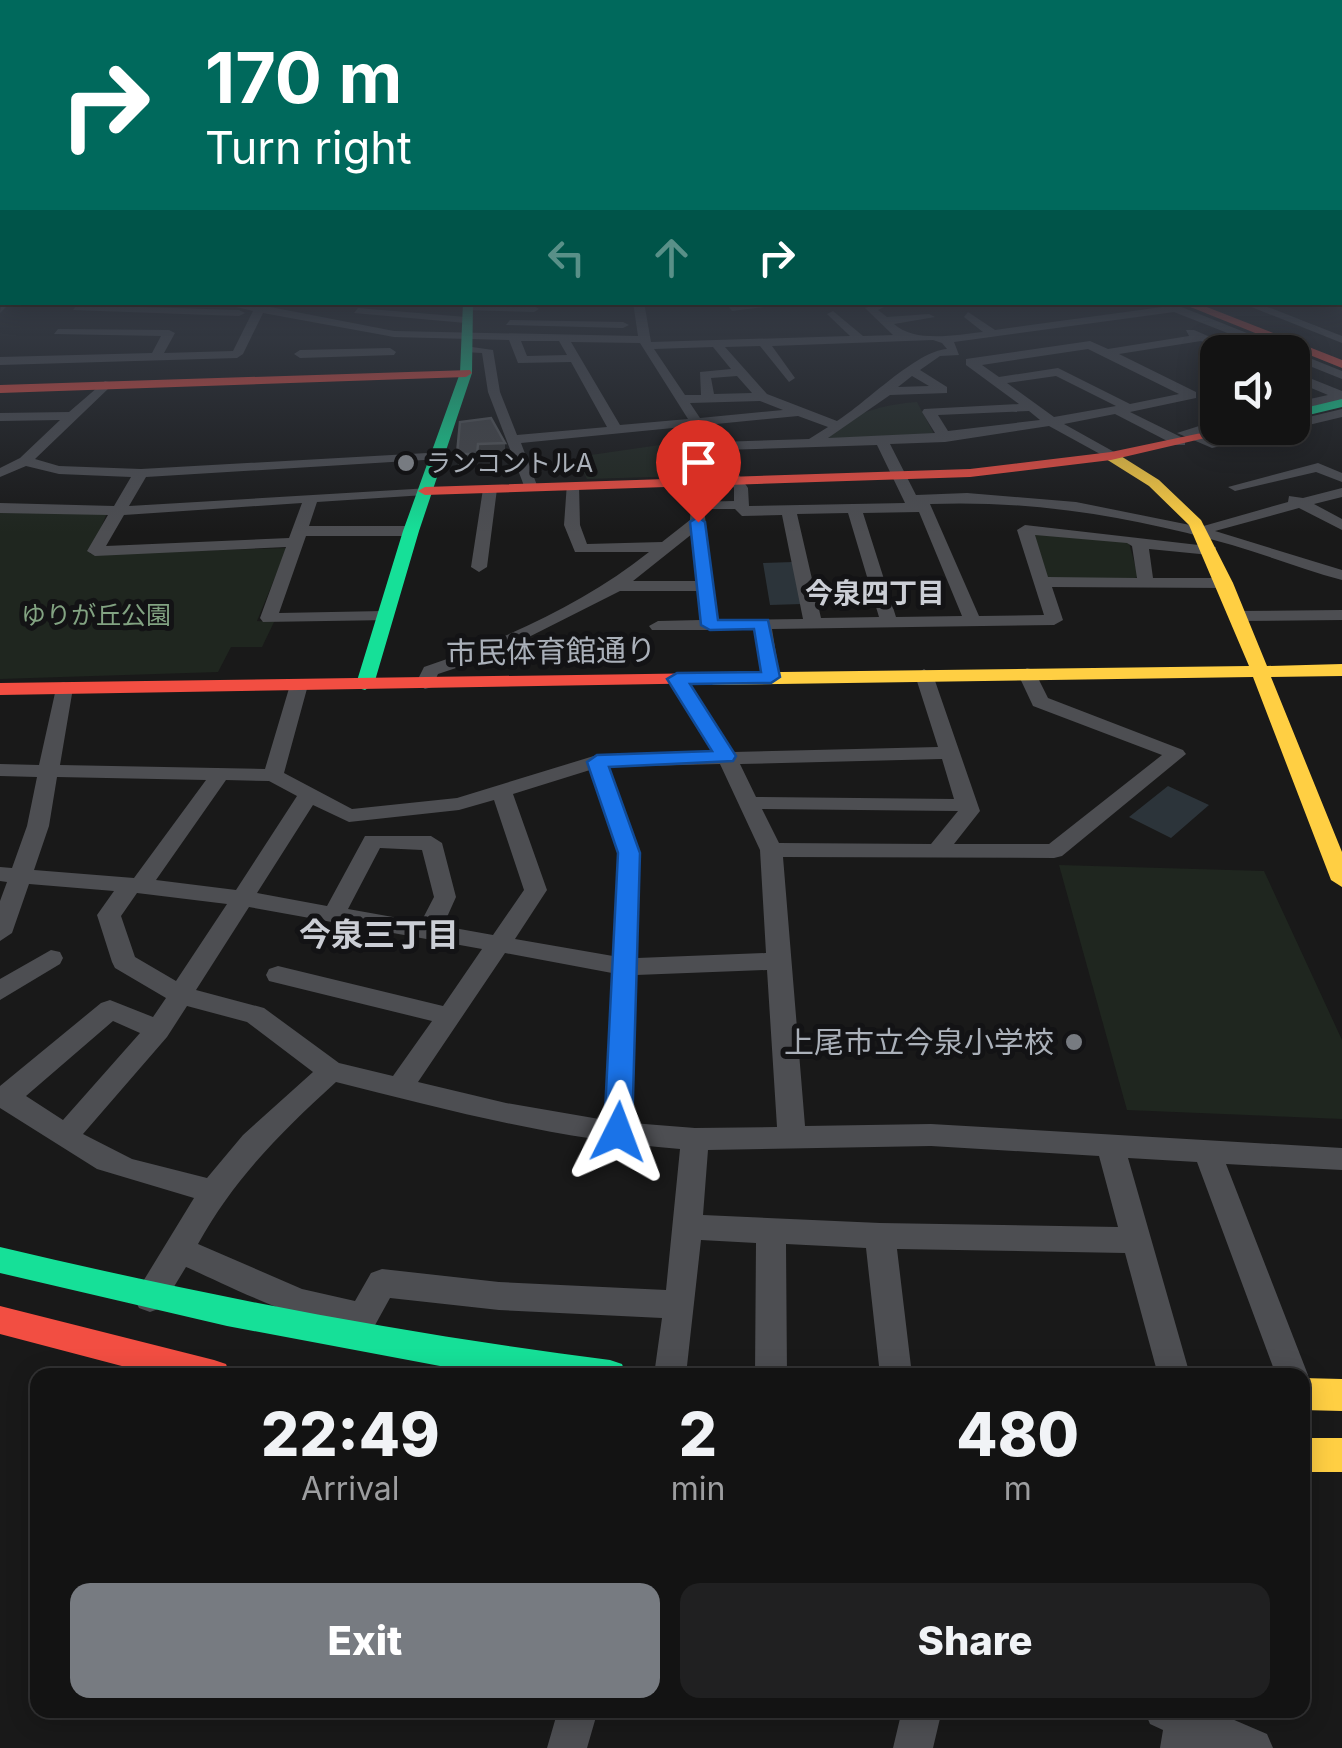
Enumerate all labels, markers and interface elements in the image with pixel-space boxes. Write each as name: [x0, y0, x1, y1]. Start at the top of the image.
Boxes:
text: 170 m: [205, 35, 402, 120]
icon: right: [40, 40, 170, 170]
text: Turn right: [205, 120, 412, 175]
icon: left: [539, 230, 594, 285]
icon: ahead: [644, 230, 699, 285]
icon: right: [749, 230, 804, 285]
map controls: [1200, 335, 1310, 445]
button: sound: [1200, 335, 1310, 445]
pin: [656, 420, 741, 523]
icon: arrive: [671, 435, 726, 490]
place label: ランコントルA: [426, 448, 593, 478]
marker: ランコントルA: [395, 452, 417, 474]
district label: 今泉四丁目: [805, 576, 945, 610]
park label: ゆりが丘公園: [21, 600, 171, 630]
street label: 市民体育館通り: [446, 631, 656, 671]
district label: 今泉三丁目: [299, 915, 459, 954]
place label: 上尾市立今泉小学校: [784, 1024, 1054, 1060]
marker: 上尾市立今泉小学校: [1063, 1031, 1085, 1053]
position arrow: [566, 1080, 670, 1184]
text: 22:49: [261, 1398, 440, 1470]
text: 2: [679, 1398, 717, 1470]
text: 480: [956, 1398, 1079, 1470]
text: Arrival: [301, 1469, 400, 1508]
text: min: [671, 1469, 725, 1508]
text: m: [1004, 1469, 1032, 1508]
button: Exit: [70, 1583, 660, 1698]
button: Share: [680, 1583, 1270, 1698]

